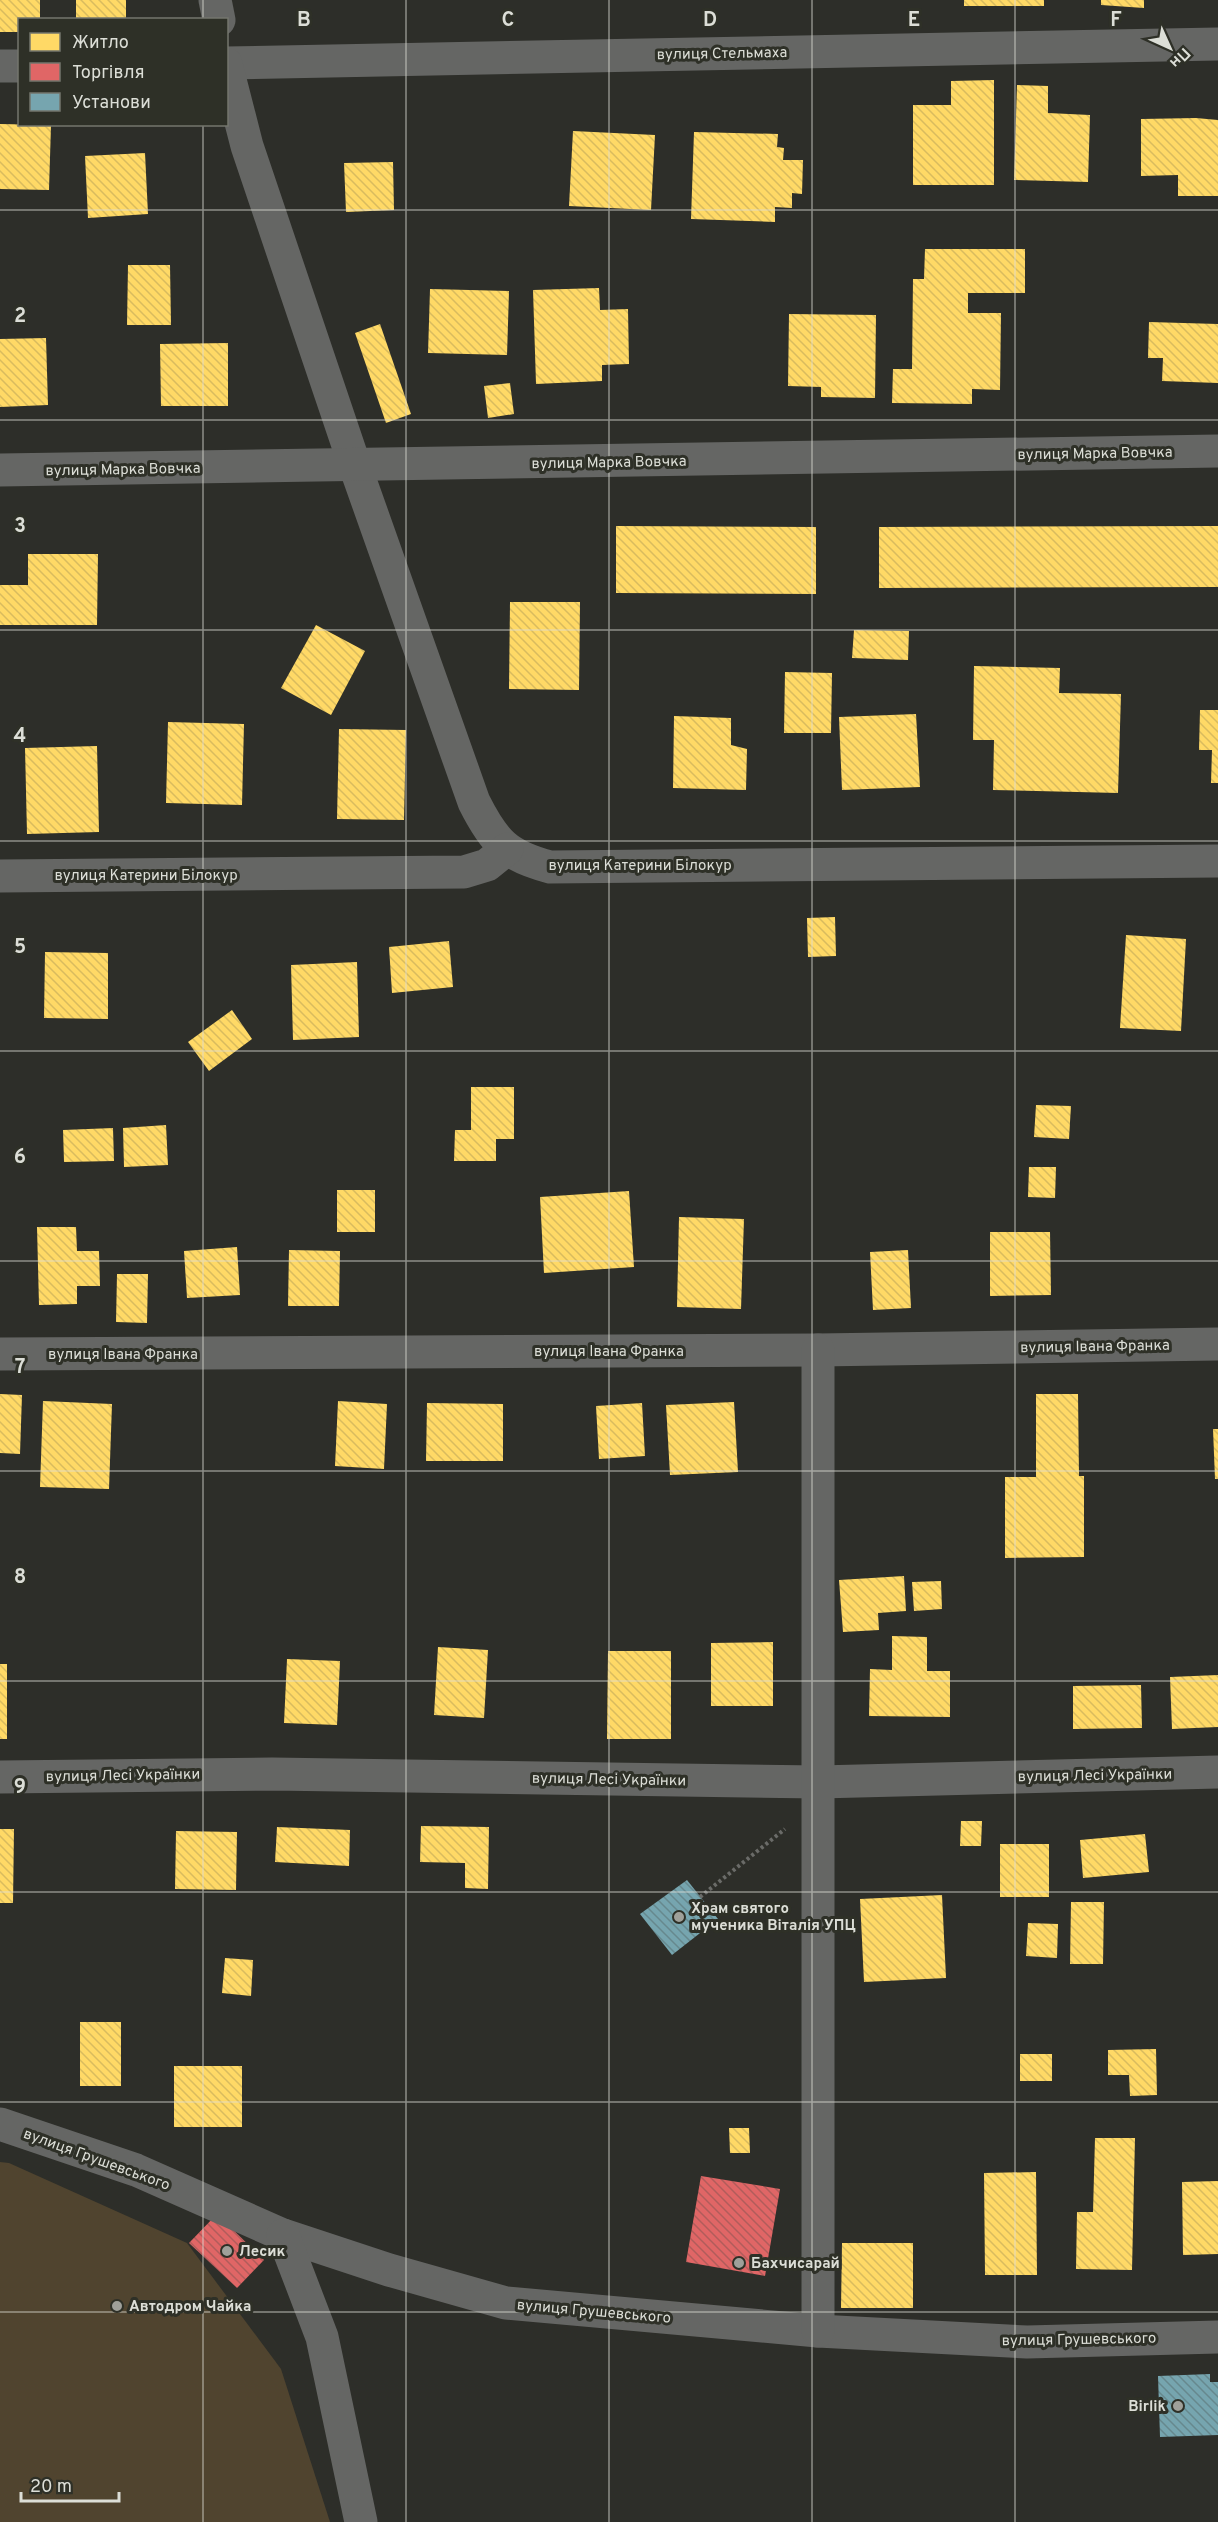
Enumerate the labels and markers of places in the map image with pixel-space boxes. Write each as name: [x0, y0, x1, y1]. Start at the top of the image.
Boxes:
place label: Храм святого мученика Віталія УПЦ: [691, 1900, 856, 1936]
marker: Храм святого мученика Віталія УПЦ: [672, 1910, 686, 1924]
place label: Лесик: [239, 2243, 285, 2262]
marker: Лесик: [220, 2244, 234, 2258]
place label: Бахчисарай: [751, 2255, 840, 2274]
marker: Бахчисарай: [732, 2256, 746, 2270]
place label: Автодром Чайка: [129, 2298, 251, 2317]
marker: Автодром Чайка: [110, 2299, 124, 2313]
place label: Birlik: [1128, 2398, 1166, 2417]
marker: Birlik: [1171, 2399, 1185, 2413]

